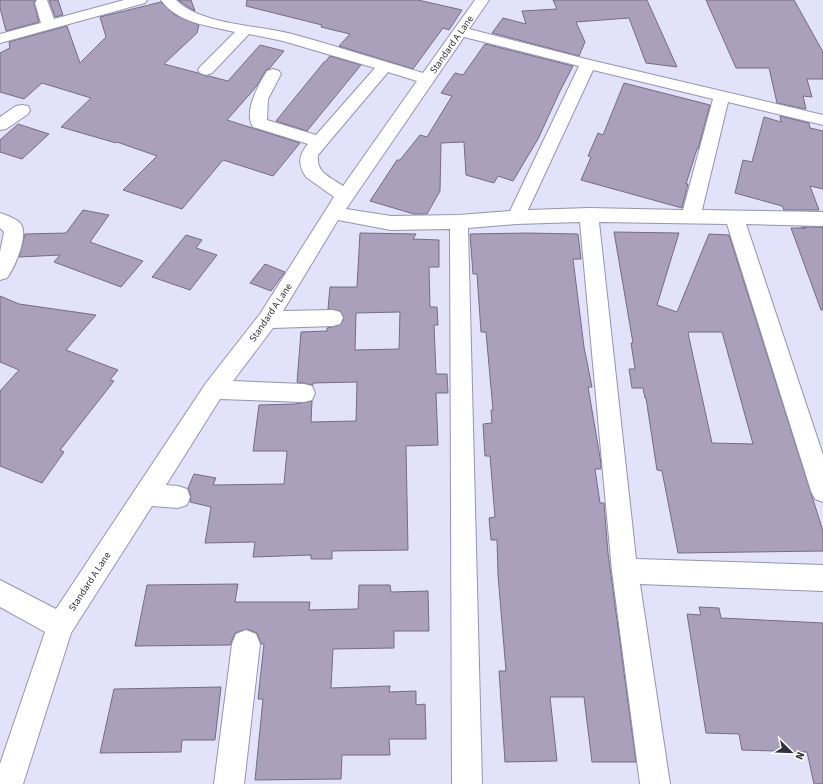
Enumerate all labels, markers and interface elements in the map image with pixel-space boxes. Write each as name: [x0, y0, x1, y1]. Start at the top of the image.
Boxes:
street label: Standard A Lane: [427, 13, 477, 76]
street label: Standard A Lane: [246, 280, 296, 345]
street label: Standard A Lane: [65, 549, 114, 614]
north arrow: [771, 732, 811, 772]
text: N: [791, 749, 808, 762]

